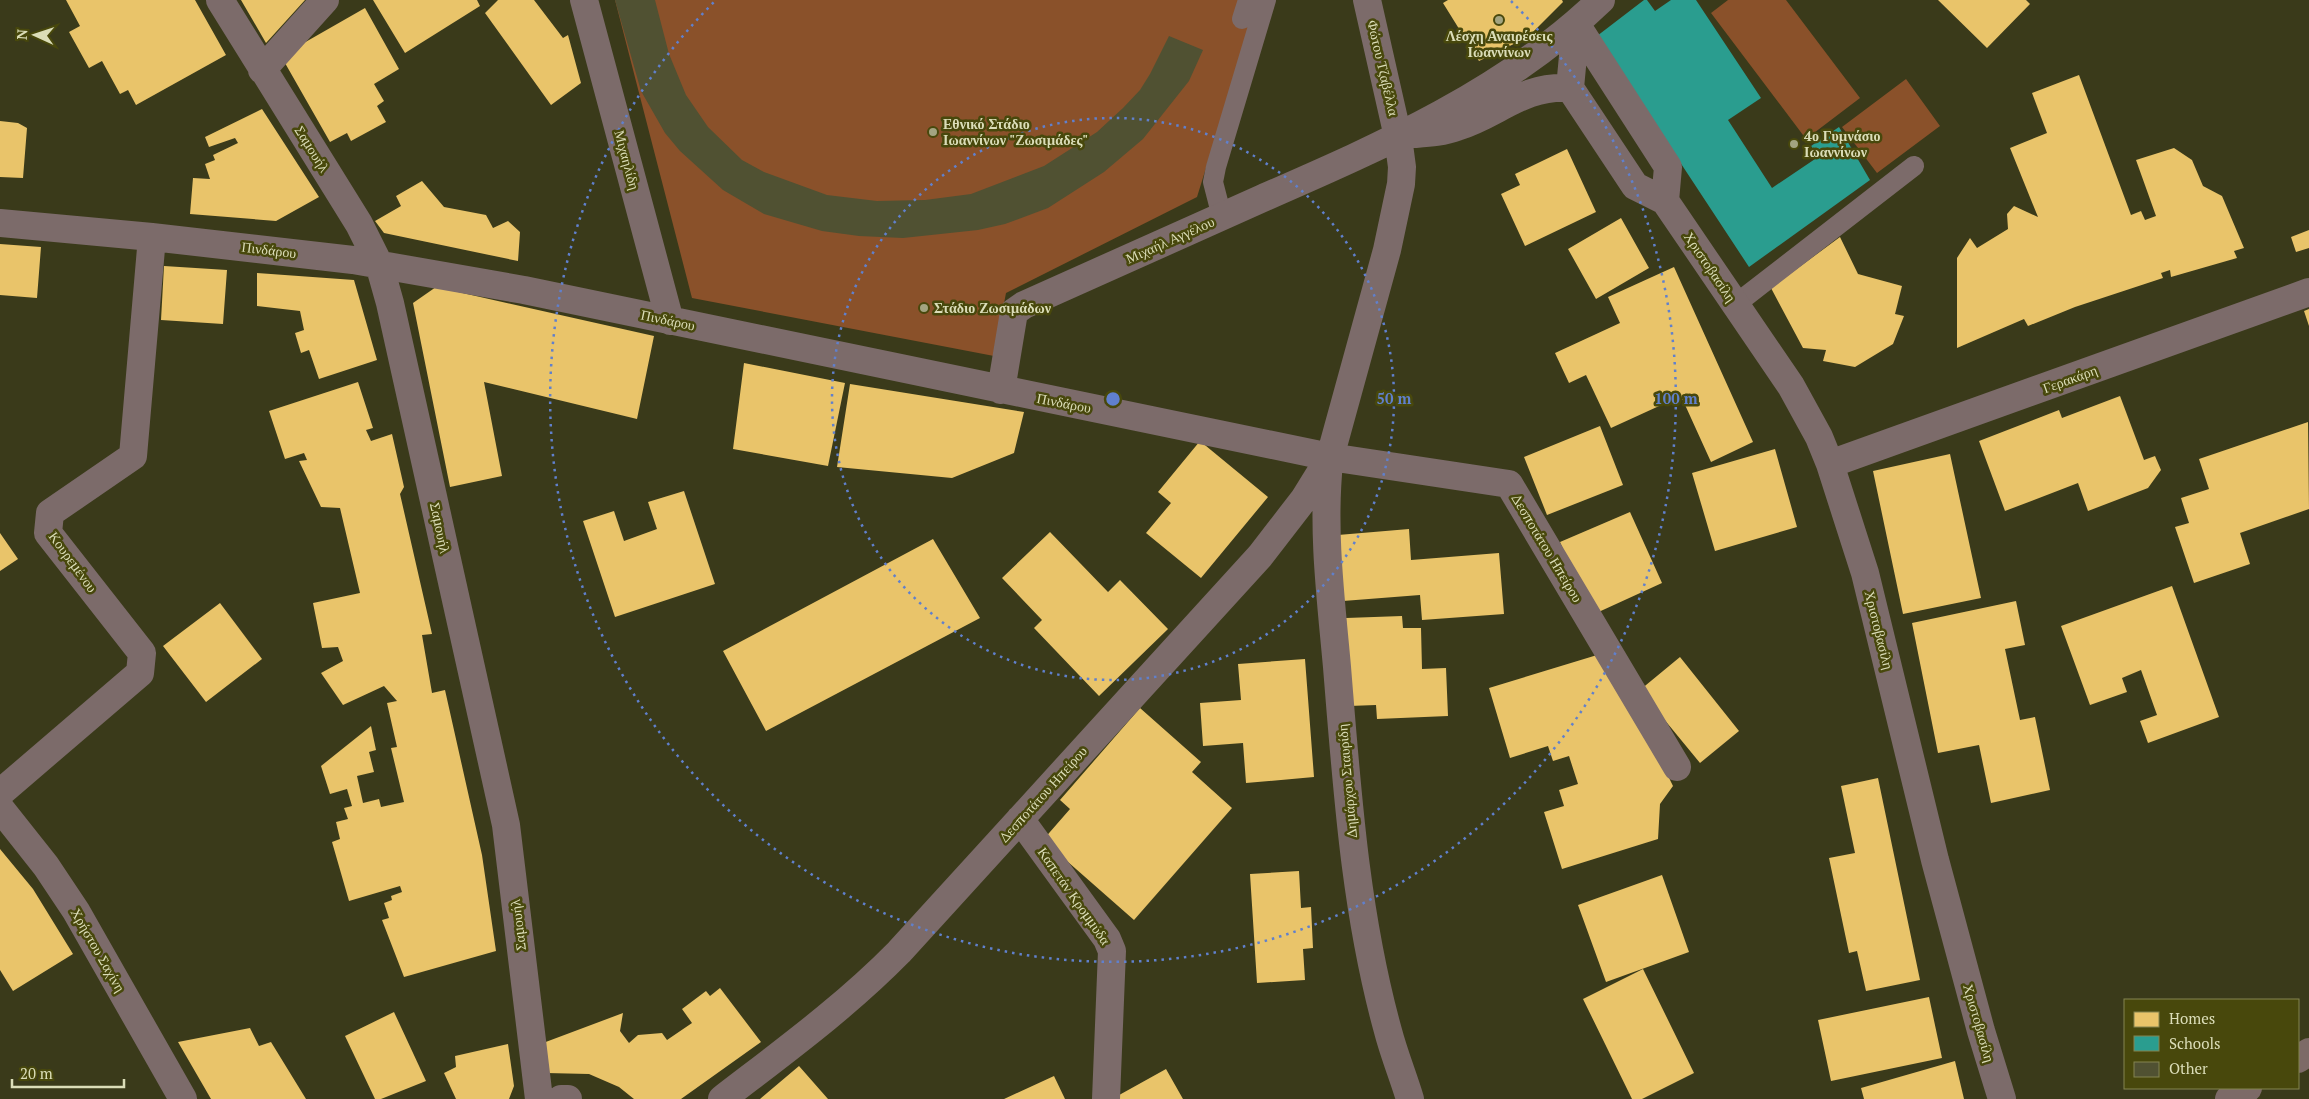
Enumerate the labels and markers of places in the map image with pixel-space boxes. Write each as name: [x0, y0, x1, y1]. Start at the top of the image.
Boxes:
marker: Λέσχη Αναιρέσεις Ιωαννίνων: [1493, 14, 1505, 26]
place label: Λέσχη Αναιρέσεις Ιωαννίνων: [1446, 26, 1553, 61]
place label: Εθνικό Στάδιο Ιωαννίνων "Ζωσιμάδες": [943, 114, 1088, 149]
marker: Εθνικό Στάδιο Ιωαννίνων "Ζωσιμάδες": [927, 126, 939, 138]
place label: 4ο Γυμνάσιο Ιωαννίνων: [1804, 126, 1881, 161]
marker: 4ο Γυμνάσιο Ιωαννίνων: [1788, 138, 1800, 150]
place label: Στάδιο Ζωσιμάδων: [934, 298, 1052, 317]
marker: Στάδιο Ζωσιμάδων: [918, 302, 930, 314]
centre of rings: [1104, 390, 1122, 408]

